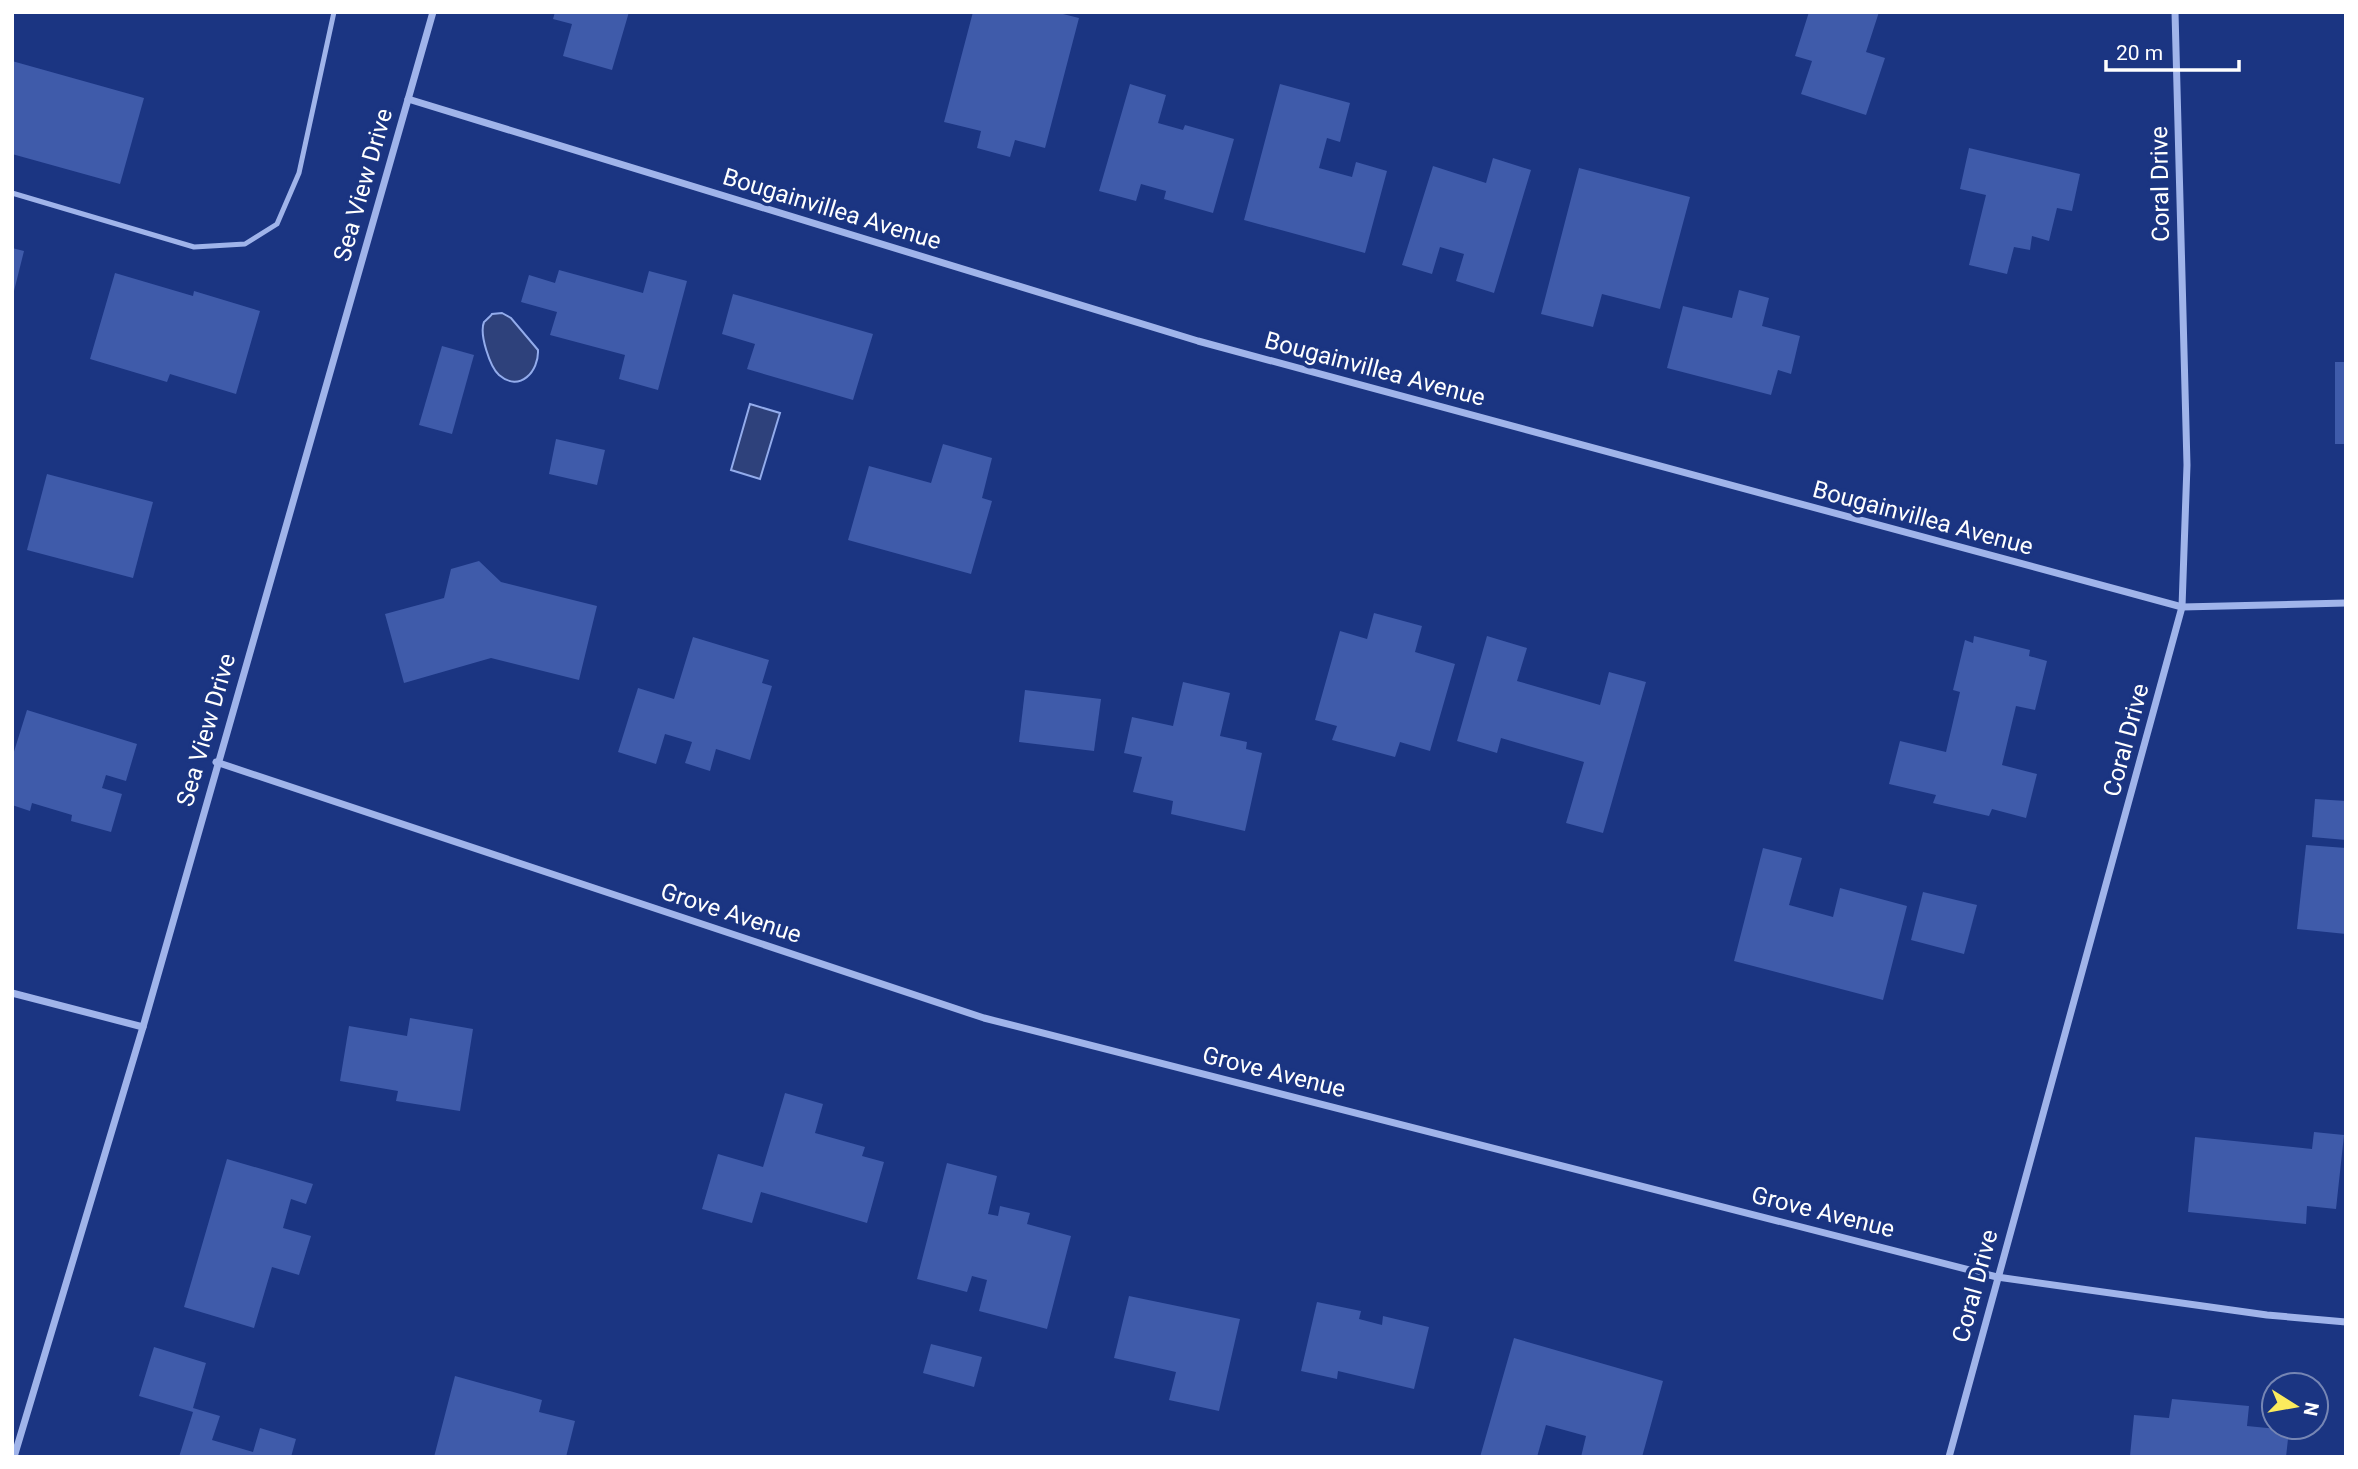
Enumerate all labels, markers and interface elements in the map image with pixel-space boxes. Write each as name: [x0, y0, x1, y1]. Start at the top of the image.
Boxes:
scale bar: [2106, 28, 2239, 72]
text: 20 m: [2116, 41, 2163, 65]
street label: Sea View Drive: [328, 105, 398, 265]
street label: Coral Drive: [2145, 126, 2175, 242]
street label: Bougainvillea Avenue: [719, 162, 945, 256]
street label: Bougainvillea Avenue: [1262, 326, 1488, 412]
street label: Bougainvillea Avenue: [1810, 475, 2036, 561]
street label: Sea View Drive: [171, 650, 241, 810]
street label: Coral Drive: [2097, 680, 2155, 800]
street label: Grove Avenue: [657, 877, 805, 949]
street label: Grove Avenue: [1200, 1041, 1348, 1103]
street label: Grove Avenue: [1749, 1181, 1897, 1243]
street label: Coral Drive: [1946, 1226, 2004, 1346]
north arrow: [2260, 1371, 2330, 1441]
text: N: [2299, 1400, 2324, 1418]

